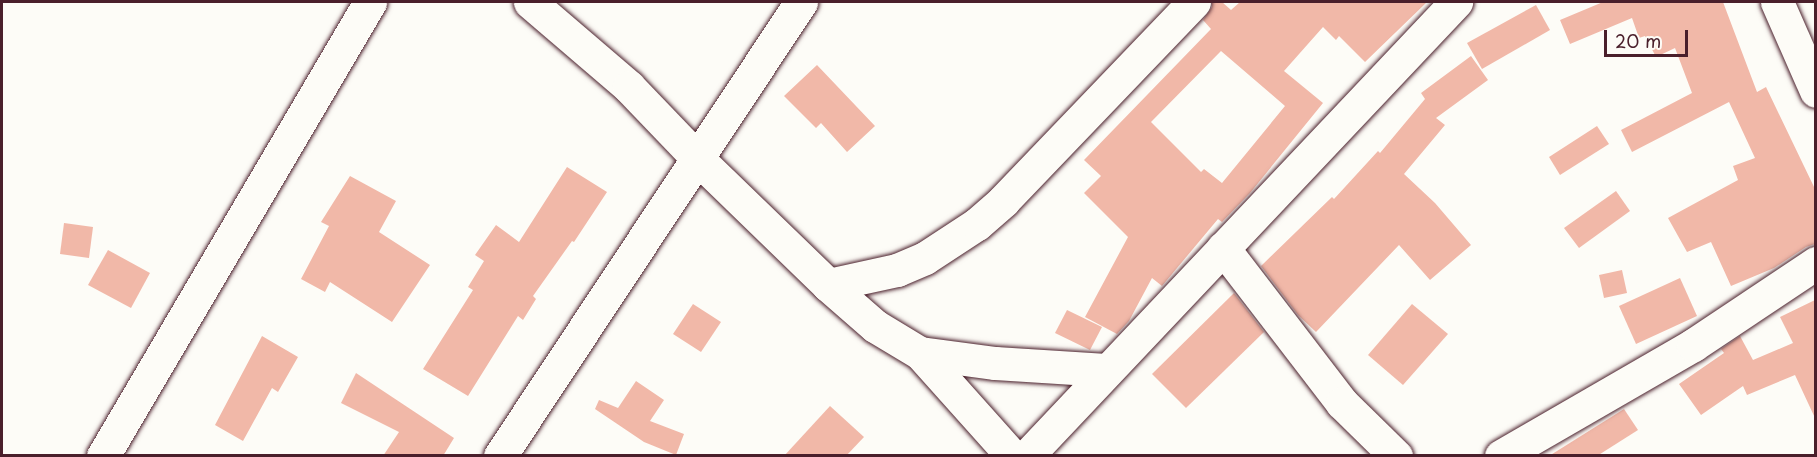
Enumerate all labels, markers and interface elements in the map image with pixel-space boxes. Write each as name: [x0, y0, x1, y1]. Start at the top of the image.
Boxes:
scale bar: [1607, 18, 1691, 56]
text: 20 m: [1615, 27, 1661, 54]

